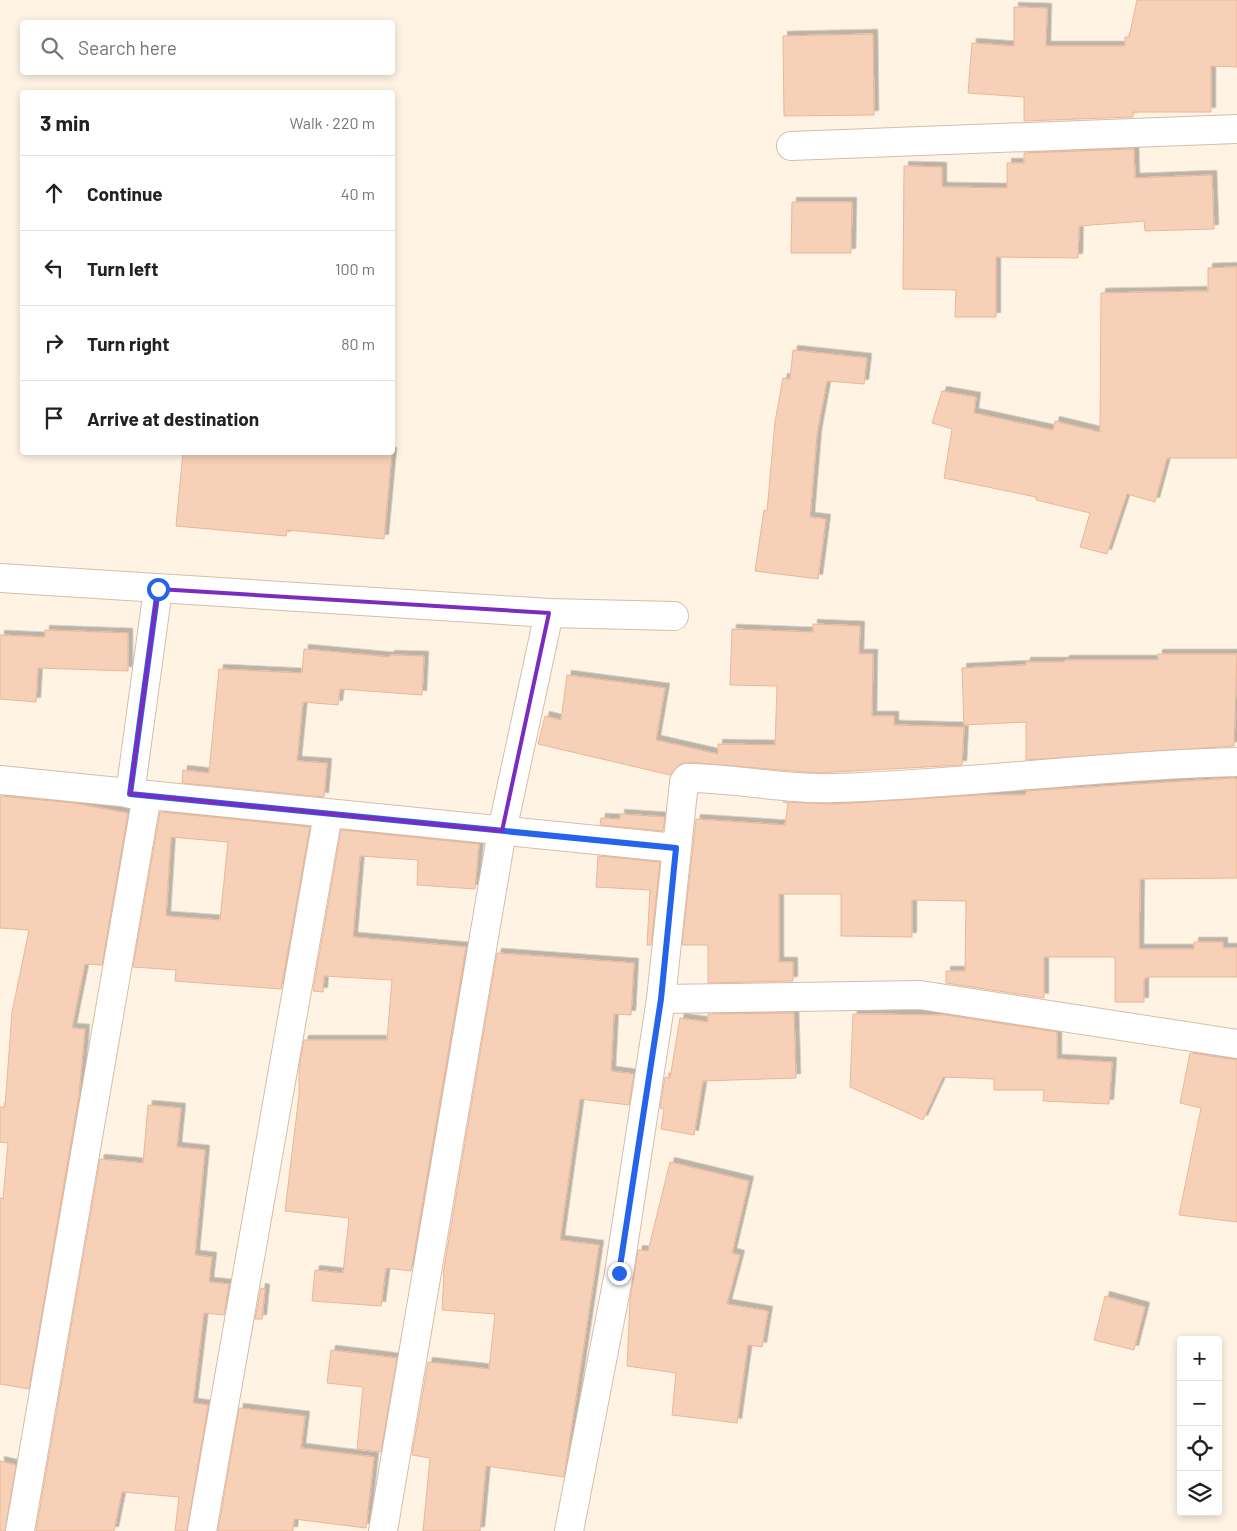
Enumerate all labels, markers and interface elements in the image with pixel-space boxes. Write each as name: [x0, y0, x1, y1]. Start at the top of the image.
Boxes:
search box: [20, 20, 395, 75]
icon: search: [38, 34, 66, 62]
text: Search here: [78, 36, 177, 59]
text: 3 min: [40, 110, 90, 135]
text: Walk · 220 m: [289, 113, 375, 132]
icon: ahead: [40, 179, 68, 207]
text: Continue: [87, 182, 163, 205]
text: 40 m: [341, 184, 375, 203]
icon: left: [40, 254, 68, 282]
text: Turn left: [87, 257, 158, 280]
text: 100 m: [335, 259, 375, 278]
icon: right: [40, 329, 68, 357]
text: Turn right: [87, 332, 169, 355]
text: 80 m: [341, 334, 375, 353]
icon: arrive: [40, 404, 68, 432]
text: Arrive at destination: [87, 407, 259, 430]
route start: [147, 578, 170, 601]
route end: [608, 1262, 631, 1285]
map controls: [1177, 1336, 1222, 1516]
button: +: [1177, 1336, 1222, 1381]
button: −: [1177, 1381, 1222, 1426]
button: locate: [1177, 1426, 1222, 1471]
button: layers: [1177, 1471, 1222, 1516]

